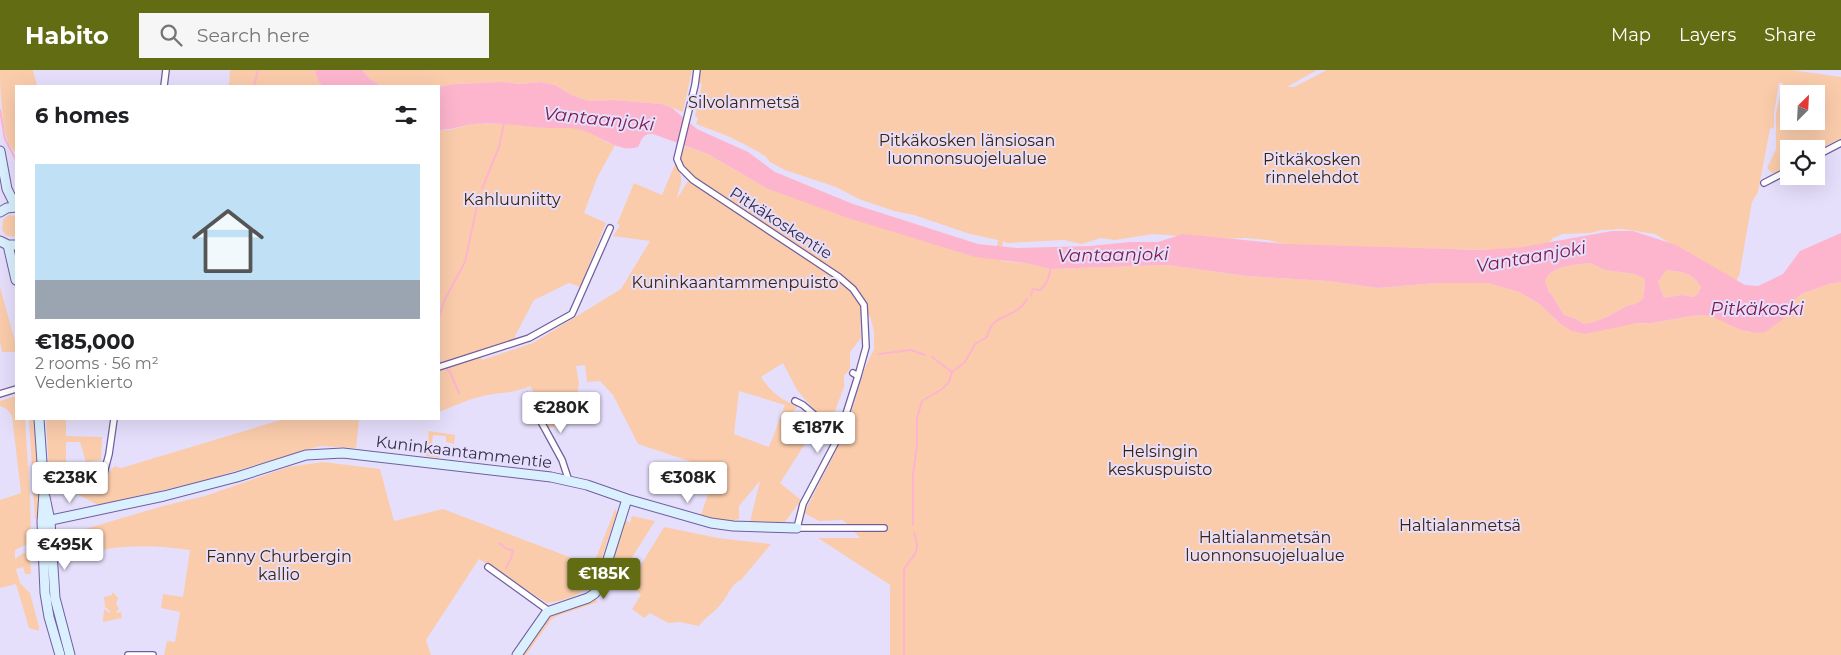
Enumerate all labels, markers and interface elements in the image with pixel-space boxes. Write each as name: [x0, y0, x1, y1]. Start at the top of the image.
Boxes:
search box: [139, 13, 489, 58]
text: Habito: [25, 21, 109, 50]
icon: search: [157, 21, 185, 49]
text: Search here: [197, 24, 310, 47]
text: Map: [1611, 24, 1651, 46]
text: Layers: [1679, 24, 1736, 46]
text: Share: [1764, 24, 1816, 46]
north arrow: [1780, 85, 1825, 130]
map controls: [1780, 85, 1825, 185]
park label: Silvolanmetsä: [688, 93, 800, 112]
icon: filters: [392, 101, 420, 129]
water label: Vantaanjoki: [543, 102, 656, 136]
text: 6 homes: [35, 103, 129, 128]
park label: Pitkäkosken länsiosan luonnonsuojelualue: [879, 131, 1055, 168]
button: locate: [1780, 140, 1825, 185]
park label: Pitkäkosken rinnelehdot: [1263, 150, 1361, 187]
street label: Pitkäkoskentie: [726, 183, 836, 263]
park label: Kahluuniitty: [463, 190, 561, 209]
icon: home: [183, 196, 273, 286]
water label: Vantaanjoki: [1474, 236, 1588, 277]
water label: Vantaanjoki: [1057, 243, 1169, 267]
park label: Kuninkaantammenpuisto: [632, 273, 838, 292]
water label: Pitkäkoski: [1710, 298, 1804, 320]
text: €185,000: [35, 329, 135, 354]
text: 2 rooms · 56 m²: [35, 354, 159, 373]
text: Vedenkierto: [35, 373, 133, 392]
pin: €280K: [526, 392, 596, 434]
text: €280K: [533, 398, 589, 417]
pin: €187K: [783, 412, 853, 454]
text: €187K: [792, 418, 844, 437]
street label: Kuninkaantammentie: [375, 432, 553, 472]
park label: Helsingin keskuspuisto: [1108, 442, 1212, 479]
pin: €238K: [35, 462, 105, 504]
pin: €308K: [653, 462, 723, 504]
text: €238K: [43, 468, 97, 487]
text: €308K: [660, 468, 716, 487]
park label: Haltialanmetsä: [1399, 516, 1521, 535]
pin: €495K: [30, 528, 100, 571]
park label: Haltialanmetsän luonnonsuojelualue: [1185, 528, 1345, 565]
text: €495K: [37, 535, 93, 554]
park label: Fanny Churbergin kallio: [206, 547, 352, 584]
pin: €185K: [569, 558, 639, 600]
text: €185K: [578, 564, 630, 583]

